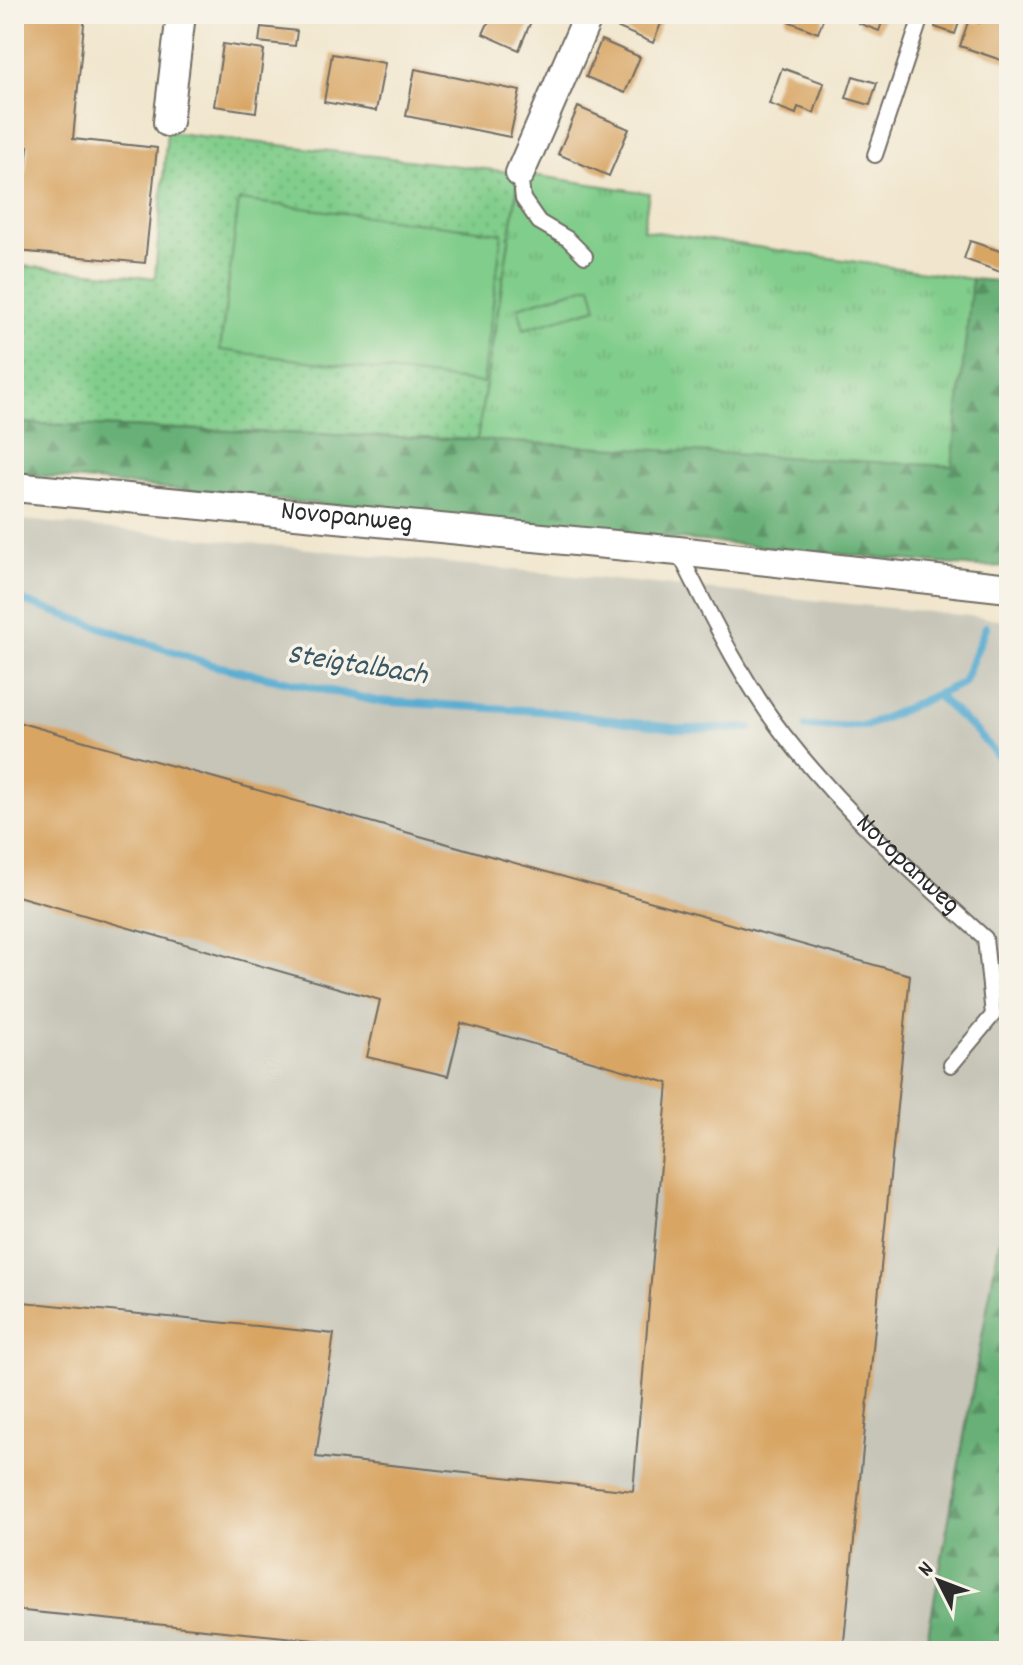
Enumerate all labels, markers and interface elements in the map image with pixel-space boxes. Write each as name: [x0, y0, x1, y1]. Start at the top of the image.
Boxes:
street label: Novopanweg: [279, 493, 414, 545]
water label: Steigtalbach: [284, 635, 431, 699]
street label: Novopanweg: [845, 806, 968, 925]
north arrow: [899, 1541, 979, 1621]
text: N: [912, 1555, 942, 1584]

